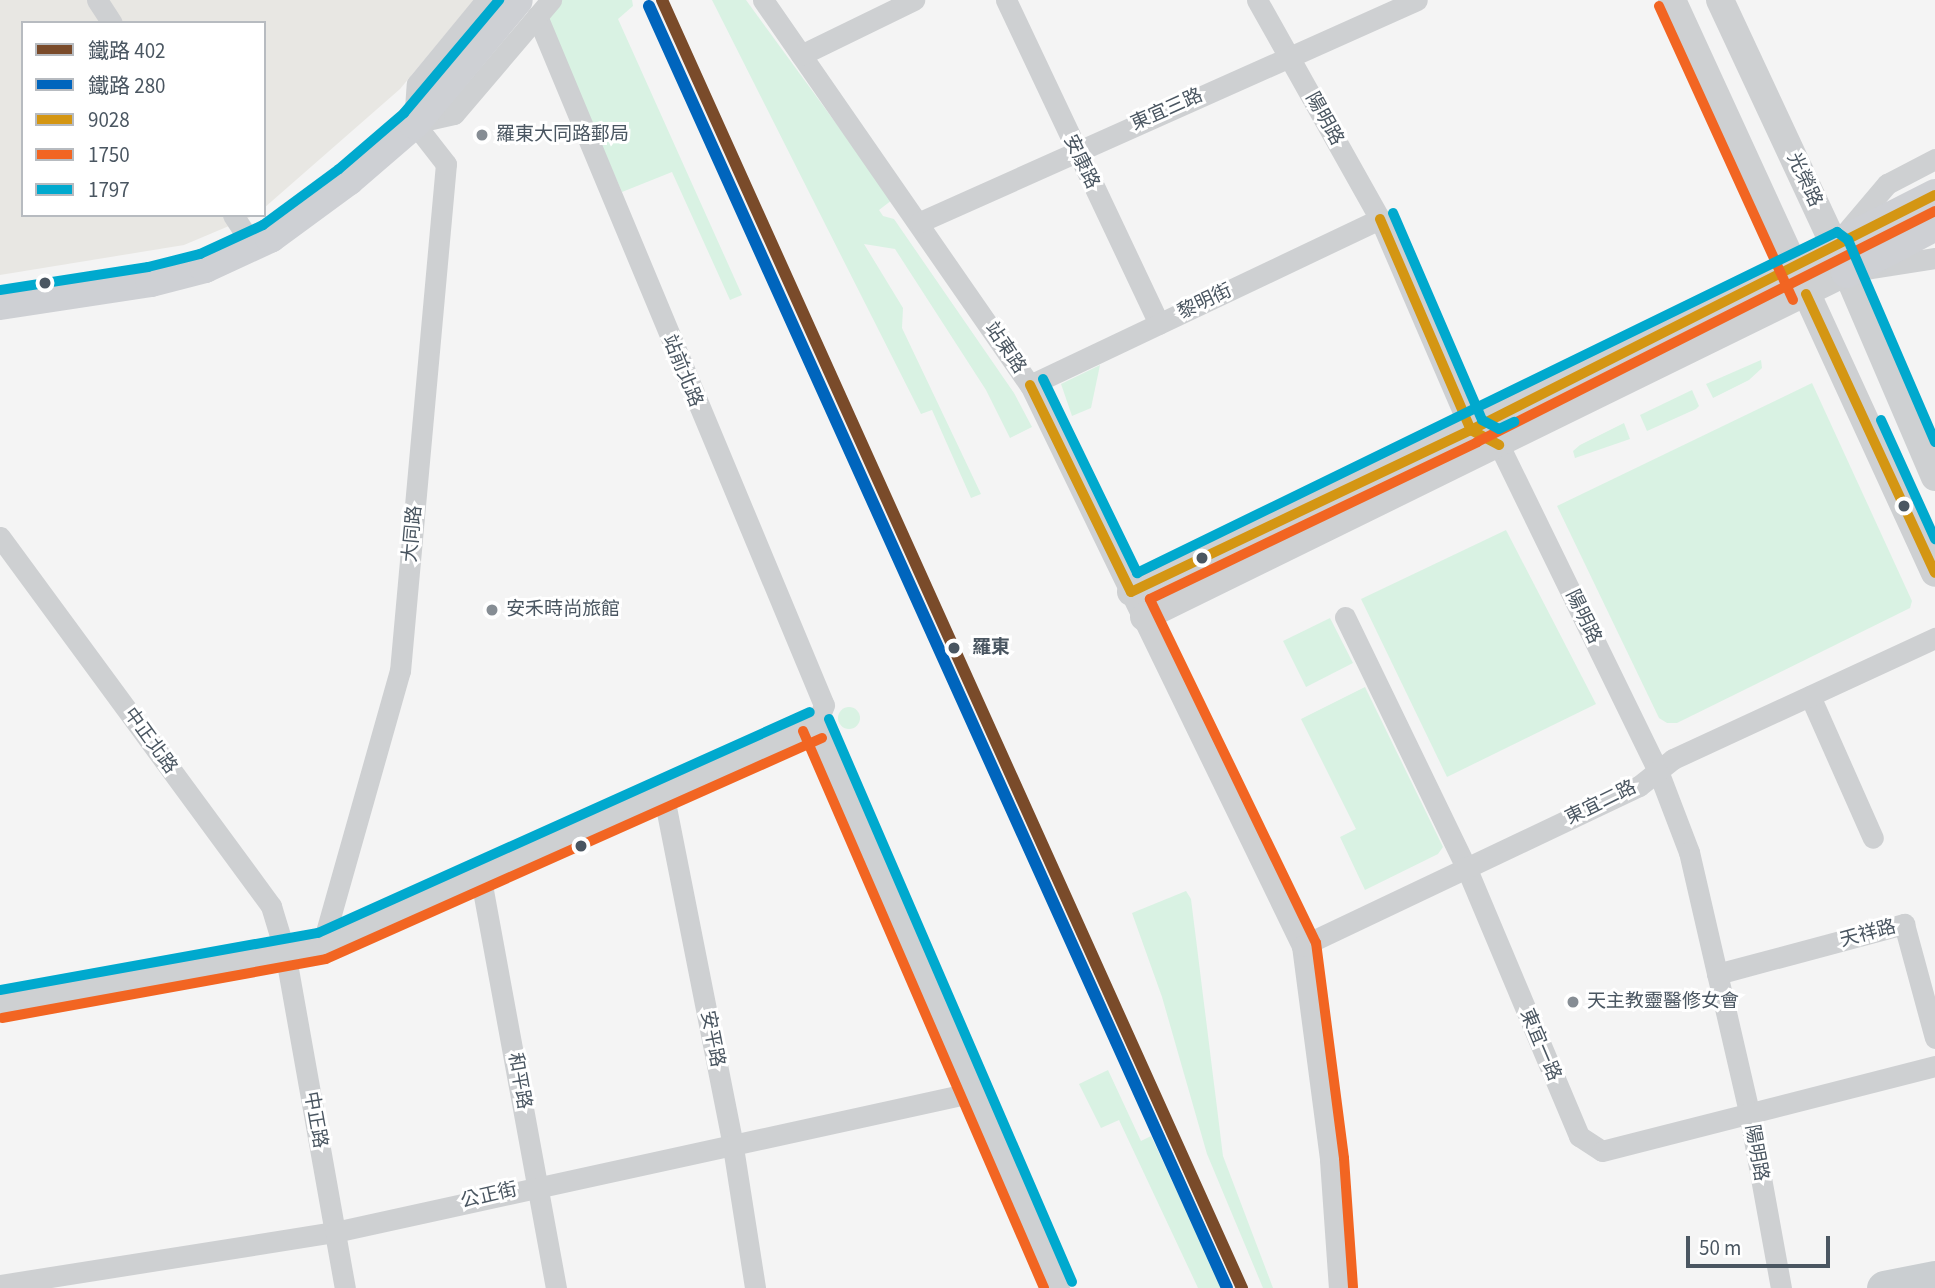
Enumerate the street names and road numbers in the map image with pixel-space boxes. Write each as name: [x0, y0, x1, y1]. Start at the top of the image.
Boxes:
street label: 東宜三路: [1128, 84, 1206, 136]
street label: 陽明路: [1300, 89, 1348, 149]
street label: 安康路: [1058, 131, 1104, 193]
street label: 光榮路: [1782, 149, 1826, 211]
street label: 黎明街: [1174, 280, 1236, 324]
street label: 站東路: [980, 318, 1030, 378]
street label: 站前北路: [657, 331, 707, 411]
street label: 大同路: [399, 505, 427, 563]
street label: 陽明路: [1560, 586, 1606, 648]
street label: 中正北路: [118, 704, 182, 778]
street label: 東宜二路: [1562, 776, 1640, 830]
street label: 天祥路: [1838, 916, 1898, 952]
street label: 東宜一路: [1515, 1006, 1565, 1084]
street label: 安平路: [695, 1009, 729, 1069]
street label: 和平路: [503, 1051, 535, 1111]
street label: 中正路: [299, 1090, 331, 1150]
street label: 陽明路: [1740, 1123, 1772, 1183]
street label: 公正街: [459, 1178, 519, 1214]

